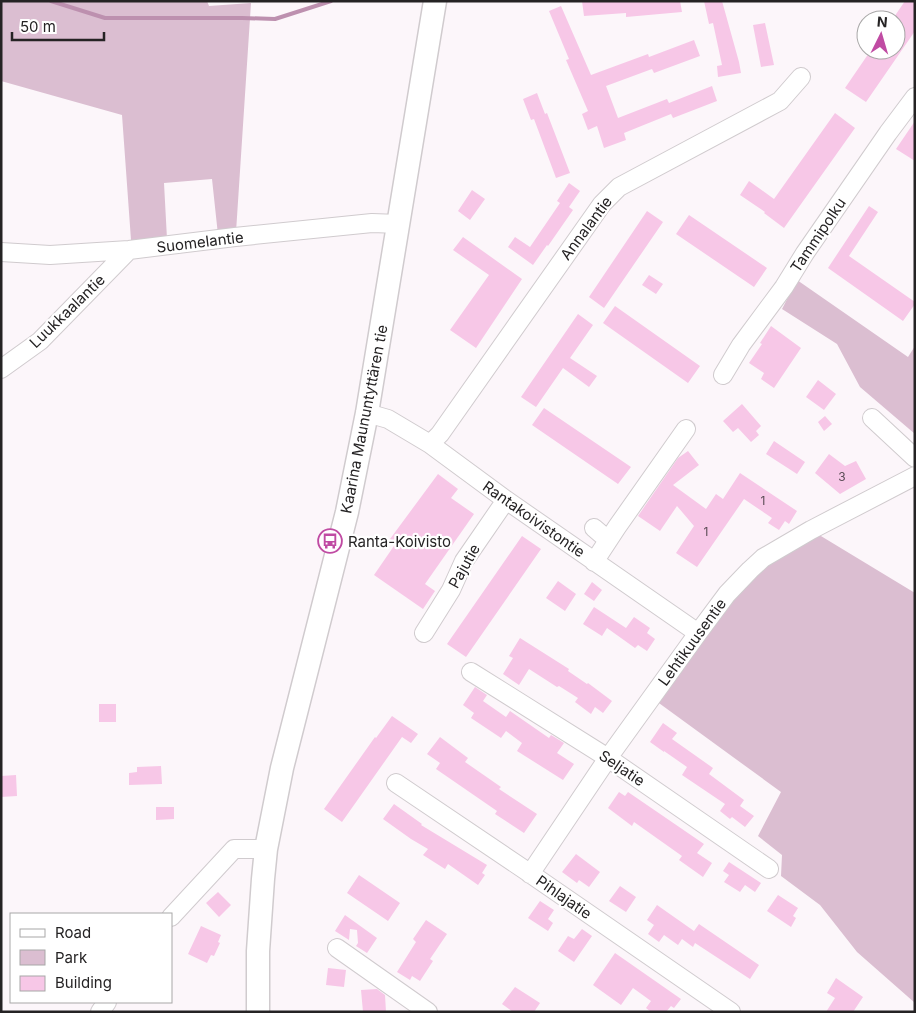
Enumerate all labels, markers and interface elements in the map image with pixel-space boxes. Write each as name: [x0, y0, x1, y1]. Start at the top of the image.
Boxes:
scale bar: [12, 10, 105, 42]
north arrow: [856, 10, 906, 60]
text: N: [876, 13, 888, 30]
text: 50 m: [20, 17, 56, 36]
street label: Annalantie: [556, 192, 616, 264]
street label: Tammipolku: [786, 194, 850, 276]
street label: Suomelantie: [155, 227, 245, 257]
street label: Luukkaalantie: [25, 270, 109, 352]
street label: Kaarina Maununtyttären tie: [336, 323, 392, 515]
house number: 3: [838, 469, 846, 484]
street label: Rantakoivistontie: [479, 477, 589, 561]
house number: 1: [761, 493, 765, 508]
house number: 1: [704, 524, 708, 539]
bus stop icon: Ranta-Koivisto: [317, 528, 343, 554]
place label: Ranta-Koivisto: [348, 532, 451, 551]
street label: Pajutie: [444, 540, 484, 592]
street label: Lehtikuusentie: [654, 595, 730, 689]
street label: Seljatie: [595, 746, 649, 790]
street label: Pihlajatie: [533, 871, 595, 923]
legend: [10, 913, 172, 1003]
text: Road: [55, 923, 91, 942]
text: Park: [55, 948, 88, 967]
text: Building: [55, 973, 112, 992]

